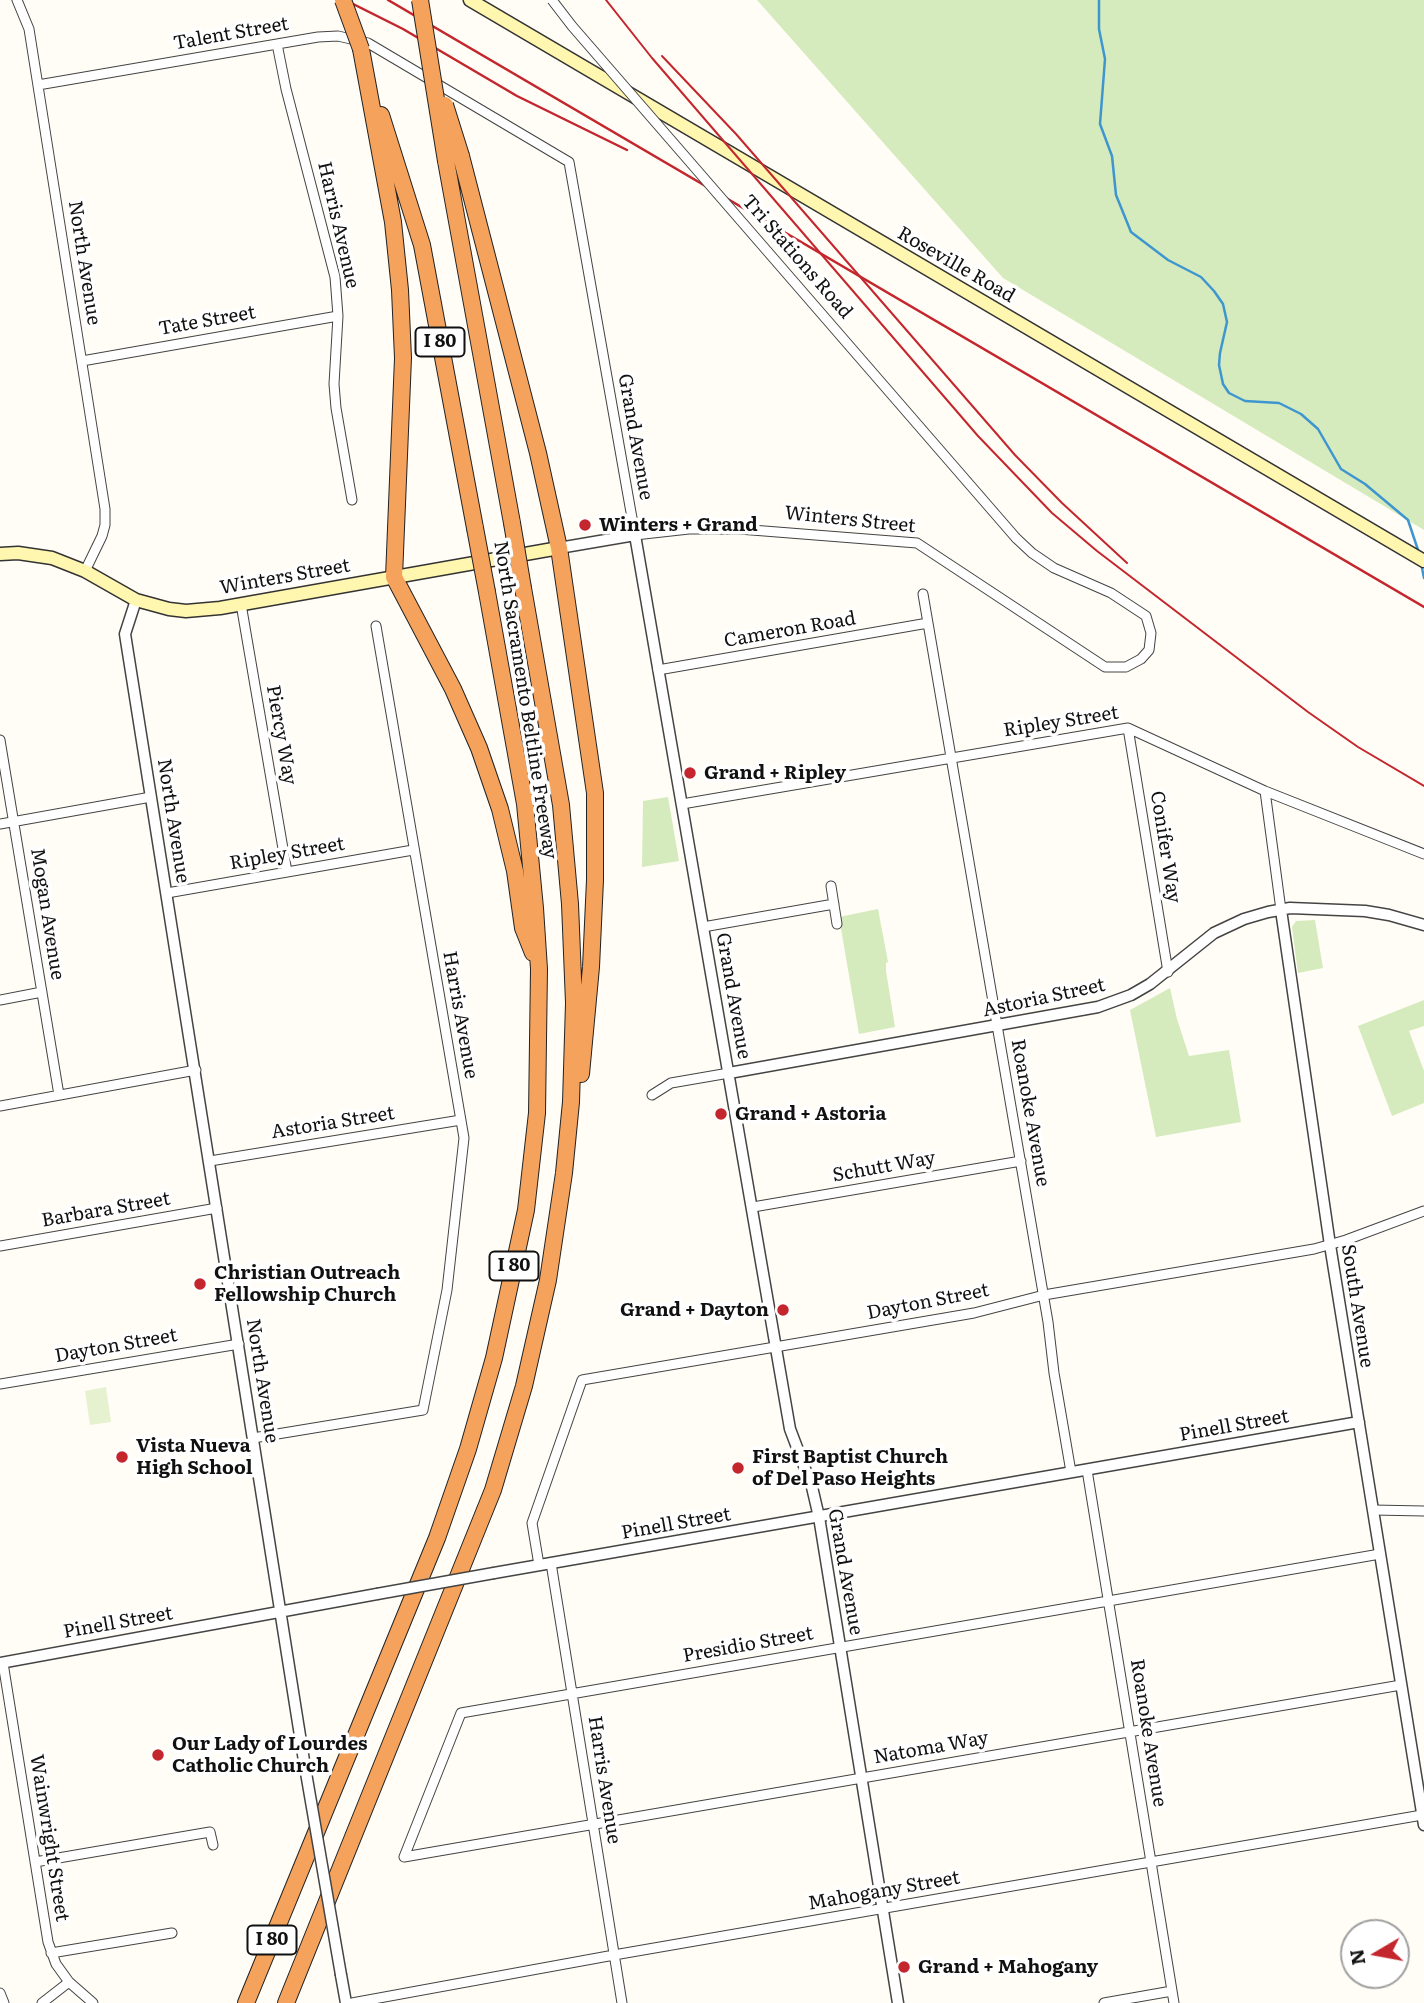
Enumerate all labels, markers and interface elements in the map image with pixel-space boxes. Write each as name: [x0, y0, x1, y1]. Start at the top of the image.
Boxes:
street label: Talent Street: [172, 13, 290, 55]
street label: Harris Avenue: [312, 159, 364, 291]
street label: Tri Stations Road: [737, 190, 857, 324]
street label: North Avenue: [63, 199, 105, 327]
street label: Roseville Road: [893, 222, 1019, 308]
street label: Tate Street: [157, 301, 257, 341]
road number: I 80: [416, 328, 464, 356]
street label: Grand Avenue: [613, 372, 657, 502]
street label: Winters Street: [783, 502, 917, 538]
place label: Winters + Grand: [599, 514, 758, 536]
marker: Winters + Grand: [577, 517, 593, 533]
street label: North Sacramento Beltline Freeway: [489, 539, 561, 861]
street label: Winters Street: [218, 554, 352, 600]
street label: Cameron Road: [722, 607, 858, 653]
street label: Piercy Way: [261, 683, 301, 787]
street label: Ripley Street: [1002, 702, 1120, 742]
street label: North Avenue: [152, 757, 194, 885]
place label: Grand + Ripley: [704, 762, 846, 784]
marker: Grand + Ripley: [682, 765, 698, 781]
street label: Conifer Way: [1145, 789, 1185, 905]
street label: Ripley Street: [228, 833, 346, 875]
street label: Mogan Avenue: [25, 846, 69, 982]
street label: Grand Avenue: [711, 931, 755, 1061]
street label: Harris Avenue: [438, 949, 482, 1081]
street label: Astoria Street: [981, 974, 1107, 1022]
street label: Roanoke Avenue: [1006, 1037, 1054, 1189]
street label: Astoria Street: [270, 1102, 396, 1144]
place label: Grand + Astoria: [735, 1103, 887, 1125]
marker: Grand + Astoria: [713, 1106, 729, 1122]
street label: Schutt Way: [831, 1147, 937, 1187]
street label: Barbara Street: [40, 1187, 172, 1233]
street label: South Avenue: [1336, 1243, 1378, 1369]
road number: I 80: [490, 1252, 538, 1280]
place label: Christian Outreach Fellowship Church: [214, 1262, 400, 1306]
marker: Christian Outreach Fellowship Church: [192, 1276, 208, 1292]
street label: Dayton Street: [865, 1279, 991, 1325]
place label: Grand + Dayton: [620, 1299, 769, 1321]
marker: Grand + Dayton: [775, 1302, 791, 1318]
street label: North Avenue: [241, 1317, 283, 1445]
street label: Dayton Street: [53, 1324, 179, 1368]
street label: Pinell Street: [1178, 1405, 1290, 1447]
place label: Vista Nueva High School: [136, 1435, 253, 1479]
place label: First Baptist Church of Del Paso Heights: [752, 1446, 948, 1490]
marker: Vista Nueva High School: [114, 1449, 130, 1465]
marker: First Baptist Church of Del Paso Heights: [730, 1460, 746, 1476]
street label: Pinell Street: [620, 1503, 732, 1545]
street label: Grand Avenue: [823, 1507, 867, 1637]
street label: Pinell Street: [62, 1602, 174, 1644]
street label: Presidio Street: [681, 1622, 815, 1668]
street label: Roanoke Avenue: [1125, 1657, 1171, 1809]
street label: Harris Avenue: [583, 1714, 625, 1846]
street label: Natoma Way: [872, 1727, 990, 1769]
place label: Our Lady of Lourdes Catholic Church: [172, 1733, 367, 1777]
marker: Our Lady of Lourdes Catholic Church: [150, 1747, 166, 1763]
street label: Wainwright Street: [25, 1753, 73, 1923]
street label: Mahogany Street: [806, 1866, 962, 1916]
north arrow: [1340, 1919, 1410, 1989]
road number: I 80: [247, 1926, 296, 1954]
text: N: [1341, 1947, 1371, 1968]
place label: Grand + Mahogany: [918, 1956, 1098, 1978]
marker: Grand + Mahogany: [896, 1959, 912, 1975]

